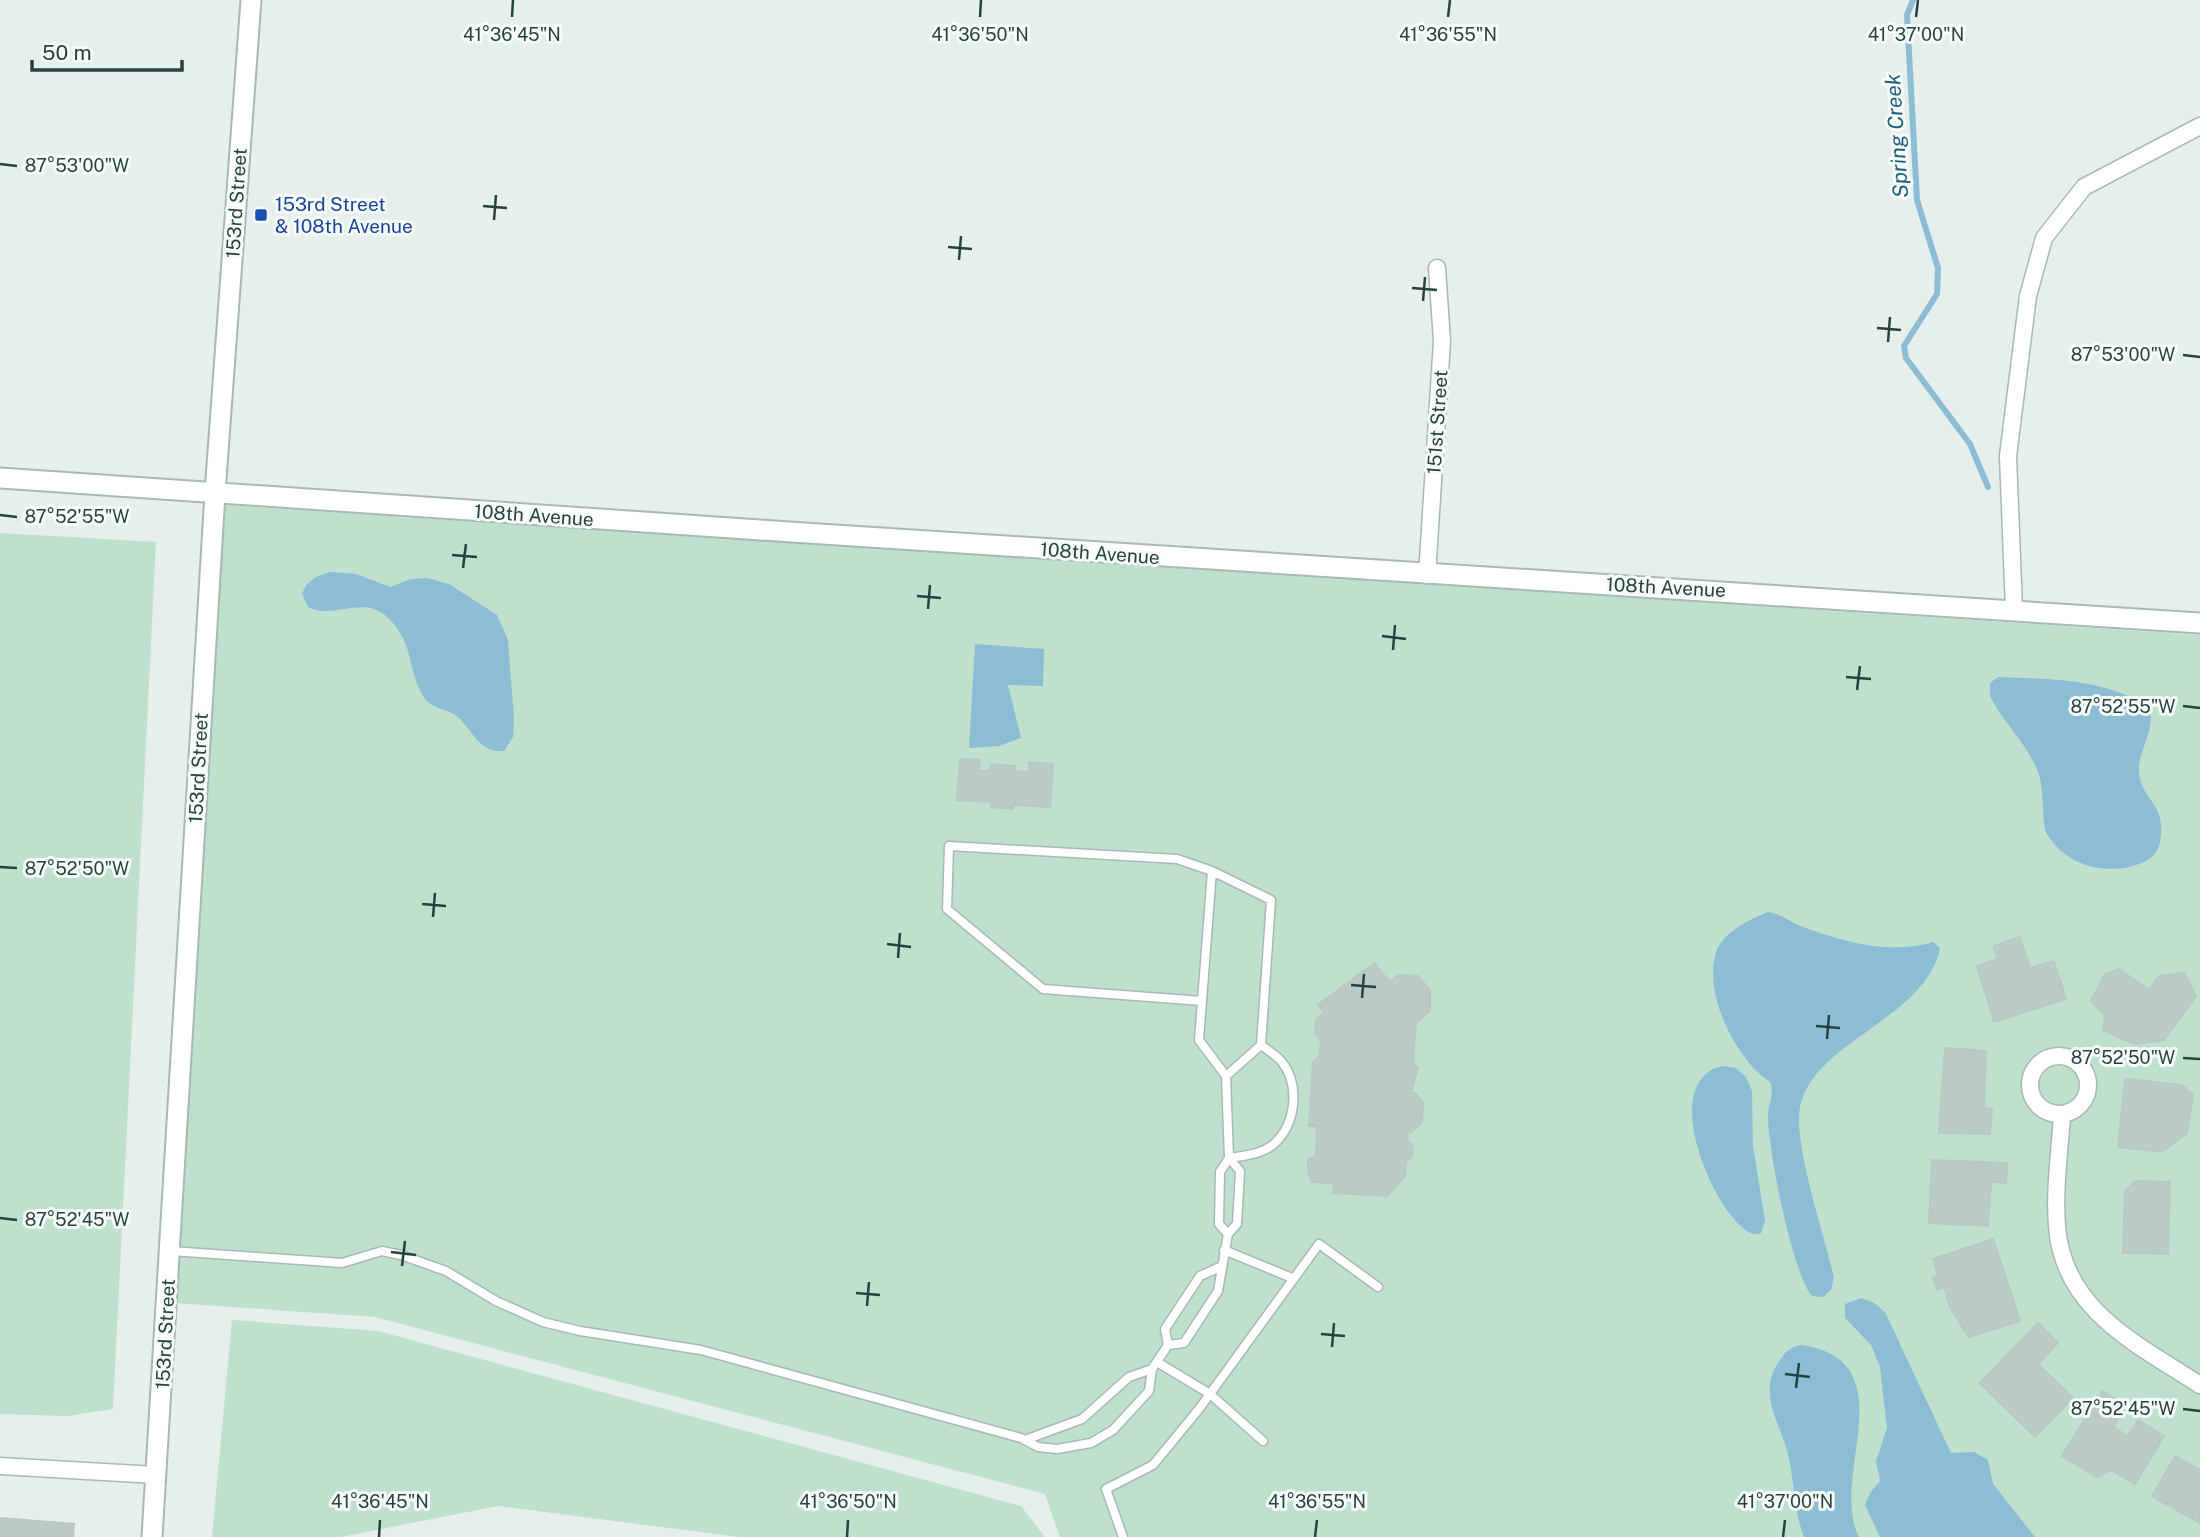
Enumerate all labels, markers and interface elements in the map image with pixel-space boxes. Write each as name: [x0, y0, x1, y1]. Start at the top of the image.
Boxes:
text: 41°36'45"N: [463, 24, 561, 45]
text: 41°36'50"N: [931, 24, 1029, 45]
text: 41°36'55"N: [1399, 24, 1497, 45]
text: 41°37'00"N: [1868, 24, 1964, 45]
scale bar: [32, 28, 182, 72]
text: 50 m: [42, 40, 92, 65]
water label: Spring Creek: [1880, 73, 1913, 199]
street label: 153rd Street: [221, 147, 251, 259]
text: 87°53'00"W: [25, 155, 129, 176]
place label: 153rd Street & 108th Avenue: [275, 193, 413, 237]
marker: 153rd Street & 108th Avenue: [253, 207, 269, 223]
text: 87°53'00"W: [2071, 344, 2175, 365]
street label: 151st Street: [1422, 369, 1452, 475]
street label: 108th Avenue: [473, 500, 595, 530]
text: 87°52'55"W: [24, 506, 130, 527]
street label: 108th Avenue: [1039, 538, 1161, 568]
street label: 108th Avenue: [1606, 573, 1726, 601]
text: 87°52'55"W: [2070, 696, 2176, 717]
street label: 153rd Street: [184, 712, 212, 824]
text: 87°52'50"W: [25, 858, 129, 879]
text: 87°52'50"W: [2071, 1047, 2175, 1068]
text: 87°52'45"W: [25, 1209, 129, 1230]
street label: 153rd Street: [151, 1278, 179, 1390]
text: 87°52'45"W: [2071, 1398, 2175, 1419]
text: 41°36'45"N: [331, 1491, 429, 1512]
text: 41°36'50"N: [799, 1491, 897, 1512]
text: 41°36'55"N: [1268, 1491, 1366, 1512]
text: 41°37'00"N: [1737, 1491, 1833, 1512]

